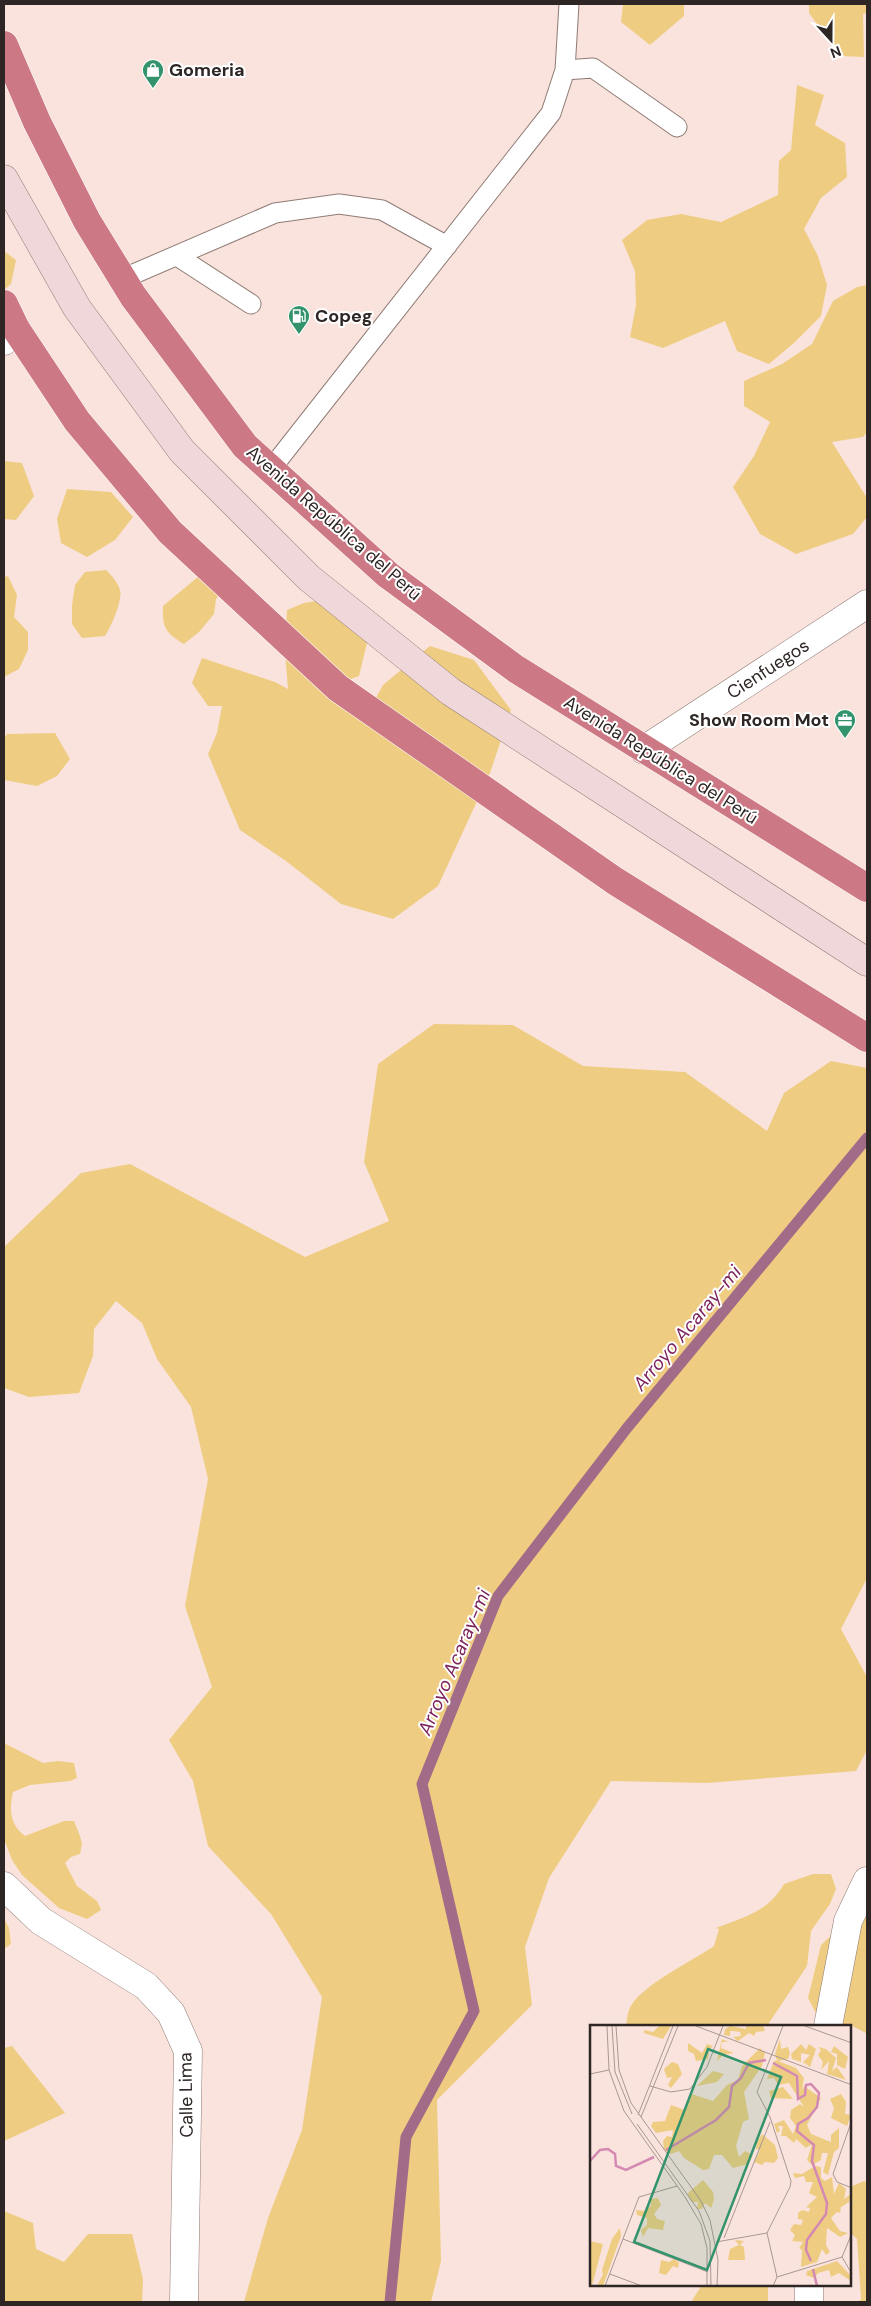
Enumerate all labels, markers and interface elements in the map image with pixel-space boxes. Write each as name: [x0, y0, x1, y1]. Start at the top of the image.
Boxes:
north arrow: [806, 15, 856, 65]
text: N: [828, 42, 844, 62]
shop icon: Gomeria: [141, 58, 165, 89]
place label: Gomeria: [169, 58, 245, 82]
fuel station icon: Copeg: [287, 304, 311, 335]
place label: Copeg: [315, 304, 372, 328]
street label: Avenida República del Perú: [241, 440, 427, 606]
street label: Cienfuegos: [722, 633, 814, 705]
street label: Avenida República del Perú: [559, 690, 763, 830]
place label: Show Room Mot: [689, 708, 829, 732]
office icon: Show Room Mot: [833, 708, 857, 739]
water label: Arroyo Acaray-mi: [626, 1260, 747, 1397]
water label: Arroyo Acaray-mi: [412, 1585, 496, 1740]
inset map: [590, 2025, 851, 2286]
street label: Calle Lima: [173, 2052, 199, 2138]

